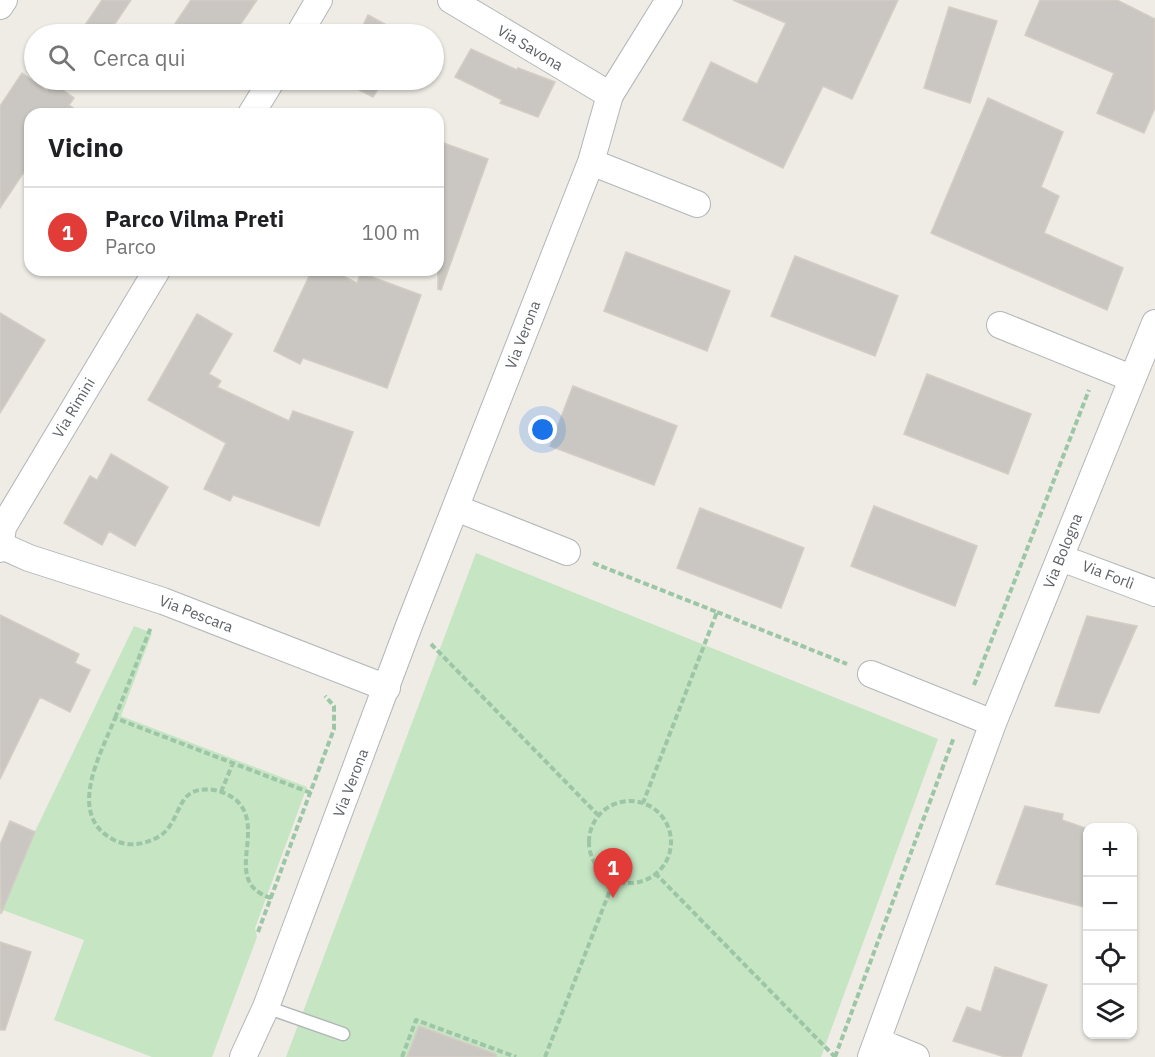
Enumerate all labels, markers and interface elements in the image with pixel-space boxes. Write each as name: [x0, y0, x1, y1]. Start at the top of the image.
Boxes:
street label: Via Savona: [494, 21, 567, 75]
search box: [24, 24, 444, 90]
icon: search: [45, 41, 78, 74]
text: Cerca qui: [93, 43, 185, 72]
text: Vicino: [48, 130, 123, 164]
text: Parco Vilma Preti: [105, 204, 284, 233]
text: 1: [62, 219, 74, 246]
text: 100 m: [362, 219, 420, 246]
text: Parco: [105, 233, 156, 260]
street label: Via Verona: [501, 298, 544, 372]
street label: Via Rimini: [48, 374, 99, 441]
your location: [528, 415, 557, 444]
street label: Via Bologna: [1039, 510, 1086, 591]
street label: Via Forlì: [1079, 556, 1137, 593]
street label: Via Pescara: [156, 591, 236, 636]
street label: Via Verona: [329, 746, 372, 820]
map controls: [1083, 823, 1137, 1039]
button: +: [1083, 823, 1137, 877]
pin: 1: [594, 848, 632, 898]
button: −: [1083, 877, 1137, 931]
button: locate: [1083, 931, 1137, 985]
button: layers: [1083, 985, 1137, 1039]

